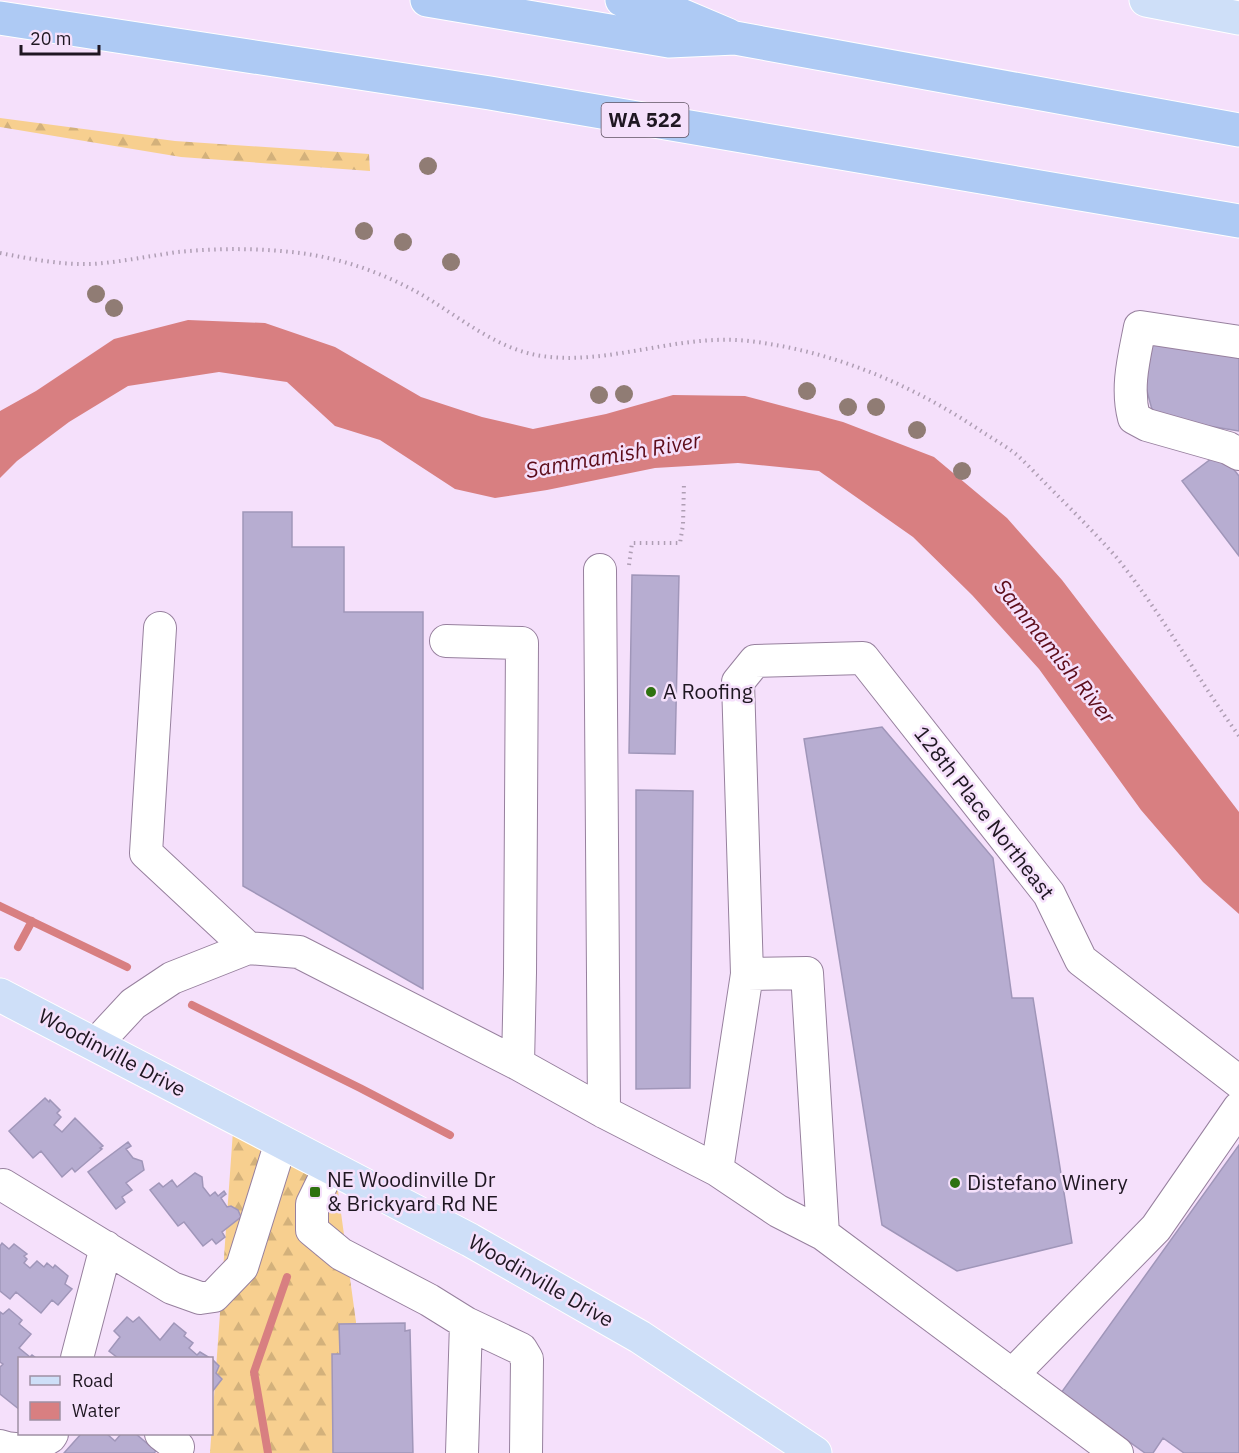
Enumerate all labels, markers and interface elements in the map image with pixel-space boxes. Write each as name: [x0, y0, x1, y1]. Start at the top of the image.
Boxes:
scale bar: [21, 18, 99, 56]
text: 20 m: [30, 27, 72, 50]
road number: WA 522: [602, 103, 688, 137]
water label: Sammamish River: [523, 425, 704, 484]
water label: Sammamish River: [988, 573, 1123, 730]
place label: A Roofing: [663, 677, 753, 705]
marker: A Roofing: [644, 685, 658, 699]
street label: 128th Place Northeast: [908, 720, 1061, 905]
street label: Woodinville Drive: [34, 1001, 191, 1103]
place label: NE Woodinville Dr & Brickyard Rd NE: [327, 1165, 498, 1217]
place label: Distefano Winery: [967, 1168, 1128, 1196]
marker: Distefano Winery: [948, 1176, 962, 1190]
marker: NE Woodinville Dr & Brickyard Rd NE: [308, 1185, 322, 1199]
street label: Woodinville Drive: [464, 1227, 619, 1333]
legend: [18, 1357, 213, 1435]
text: Road: [72, 1369, 113, 1392]
text: Water: [72, 1399, 121, 1422]

